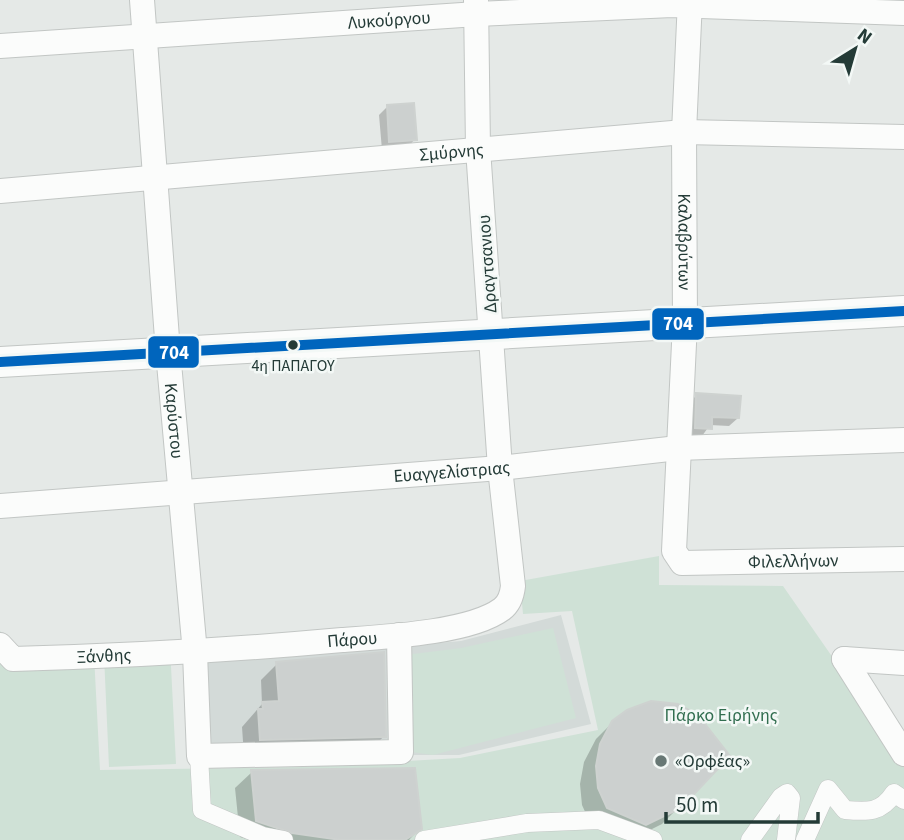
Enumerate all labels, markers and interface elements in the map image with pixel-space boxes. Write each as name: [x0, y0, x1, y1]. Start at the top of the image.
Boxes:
street label: Λυκούργου: [347, 5, 431, 36]
north arrow: [820, 14, 890, 84]
text: N: [851, 22, 878, 51]
street label: Σμύρνης: [418, 137, 485, 168]
street label: Καλαβρύτων: [671, 193, 697, 291]
street label: Δραγτσανιου: [472, 214, 503, 314]
line badge: 704: [651, 307, 705, 341]
text: 704: [663, 311, 693, 338]
line badge: 704: [147, 335, 200, 369]
marker: 4η ΠΑΠΑΓΟΥ: [286, 338, 300, 352]
text: 704: [159, 340, 189, 367]
place label: 4η ΠΑΠΑΓΟΥ: [251, 355, 335, 377]
street label: Καρύστου: [158, 382, 190, 460]
street label: Ευαγγελίστριας: [393, 455, 511, 489]
street label: Φιλελλήνων: [748, 548, 839, 575]
street label: Πάρου: [326, 626, 378, 654]
street label: Ξάνθης: [76, 643, 132, 670]
park label: Πάρκο Ειρήνης: [664, 703, 778, 728]
place label: «Ορφέας»: [675, 749, 750, 774]
marker: «Ορφέας»: [653, 753, 669, 769]
scale bar: [666, 780, 818, 824]
text: 50 m: [676, 790, 718, 820]

